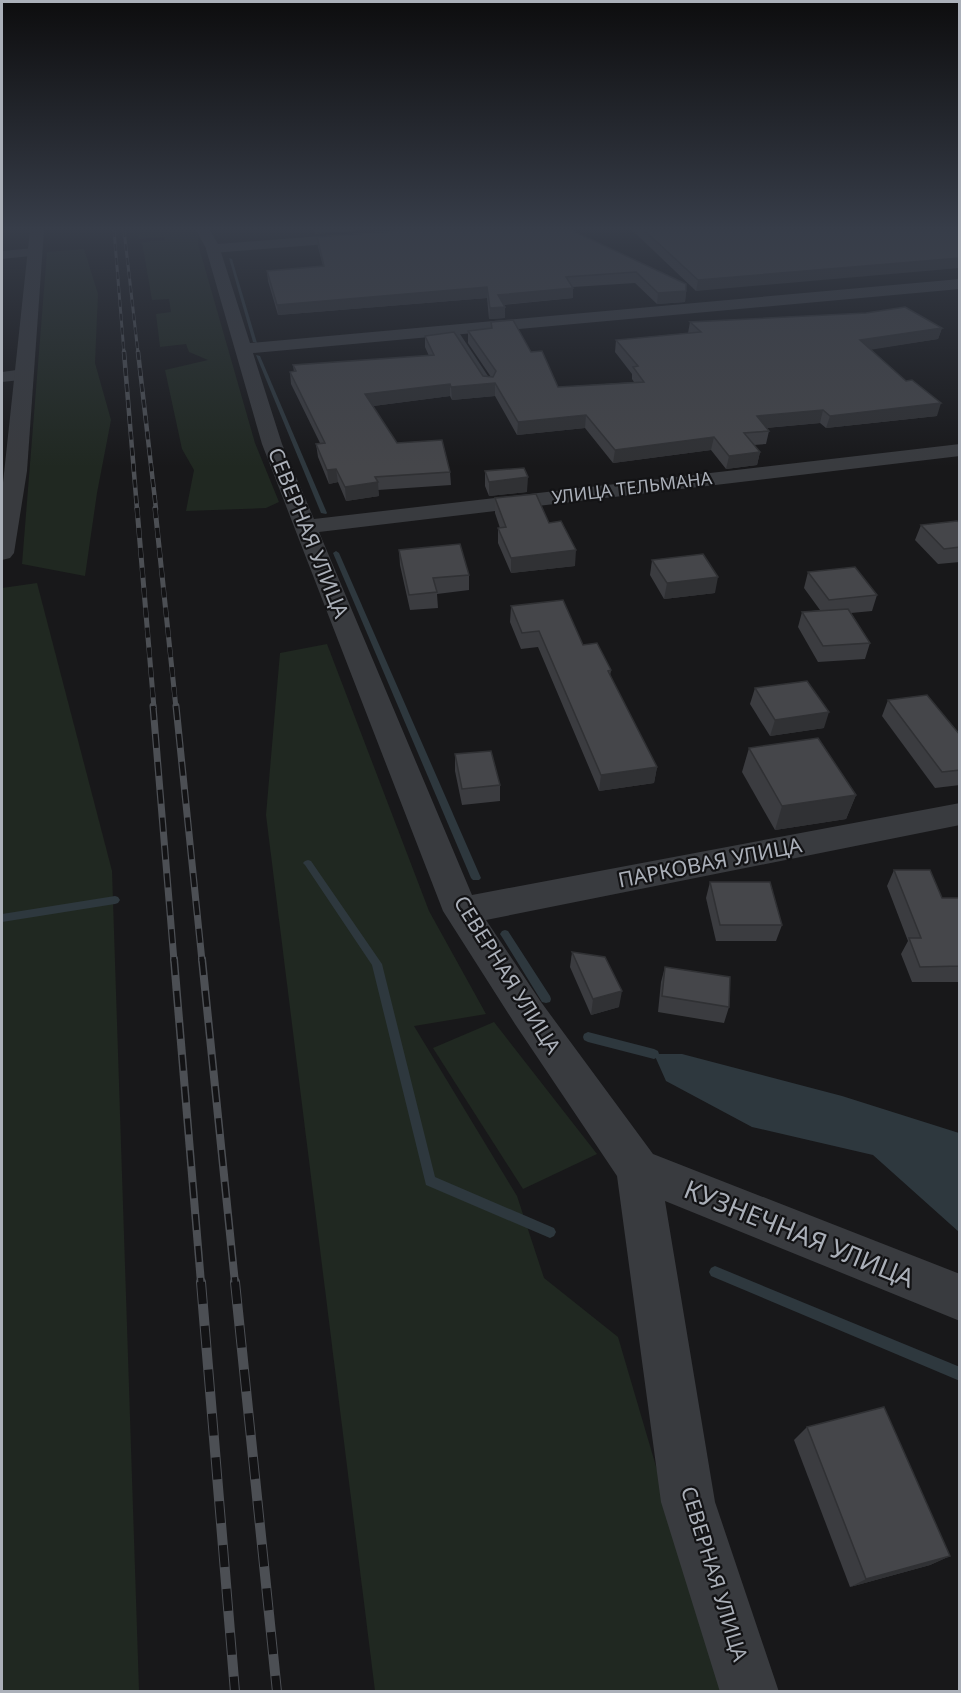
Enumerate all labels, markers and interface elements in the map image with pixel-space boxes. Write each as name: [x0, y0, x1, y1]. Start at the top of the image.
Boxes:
street label: СЕВЕРНАЯ УЛИЦА: [262, 443, 356, 623]
street label: УЛИЦА ТЕЛЬМАНА: [550, 465, 714, 509]
street label: ПАРКОВАЯ УЛИЦА: [616, 830, 805, 894]
street label: СЕВЕРНАЯ УЛИЦА: [448, 890, 568, 1059]
street label: КУЗНЕЧНАЯ УЛИЦА: [679, 1170, 920, 1296]
street label: СЕВЕРНАЯ УЛИЦА: [675, 1483, 755, 1665]

